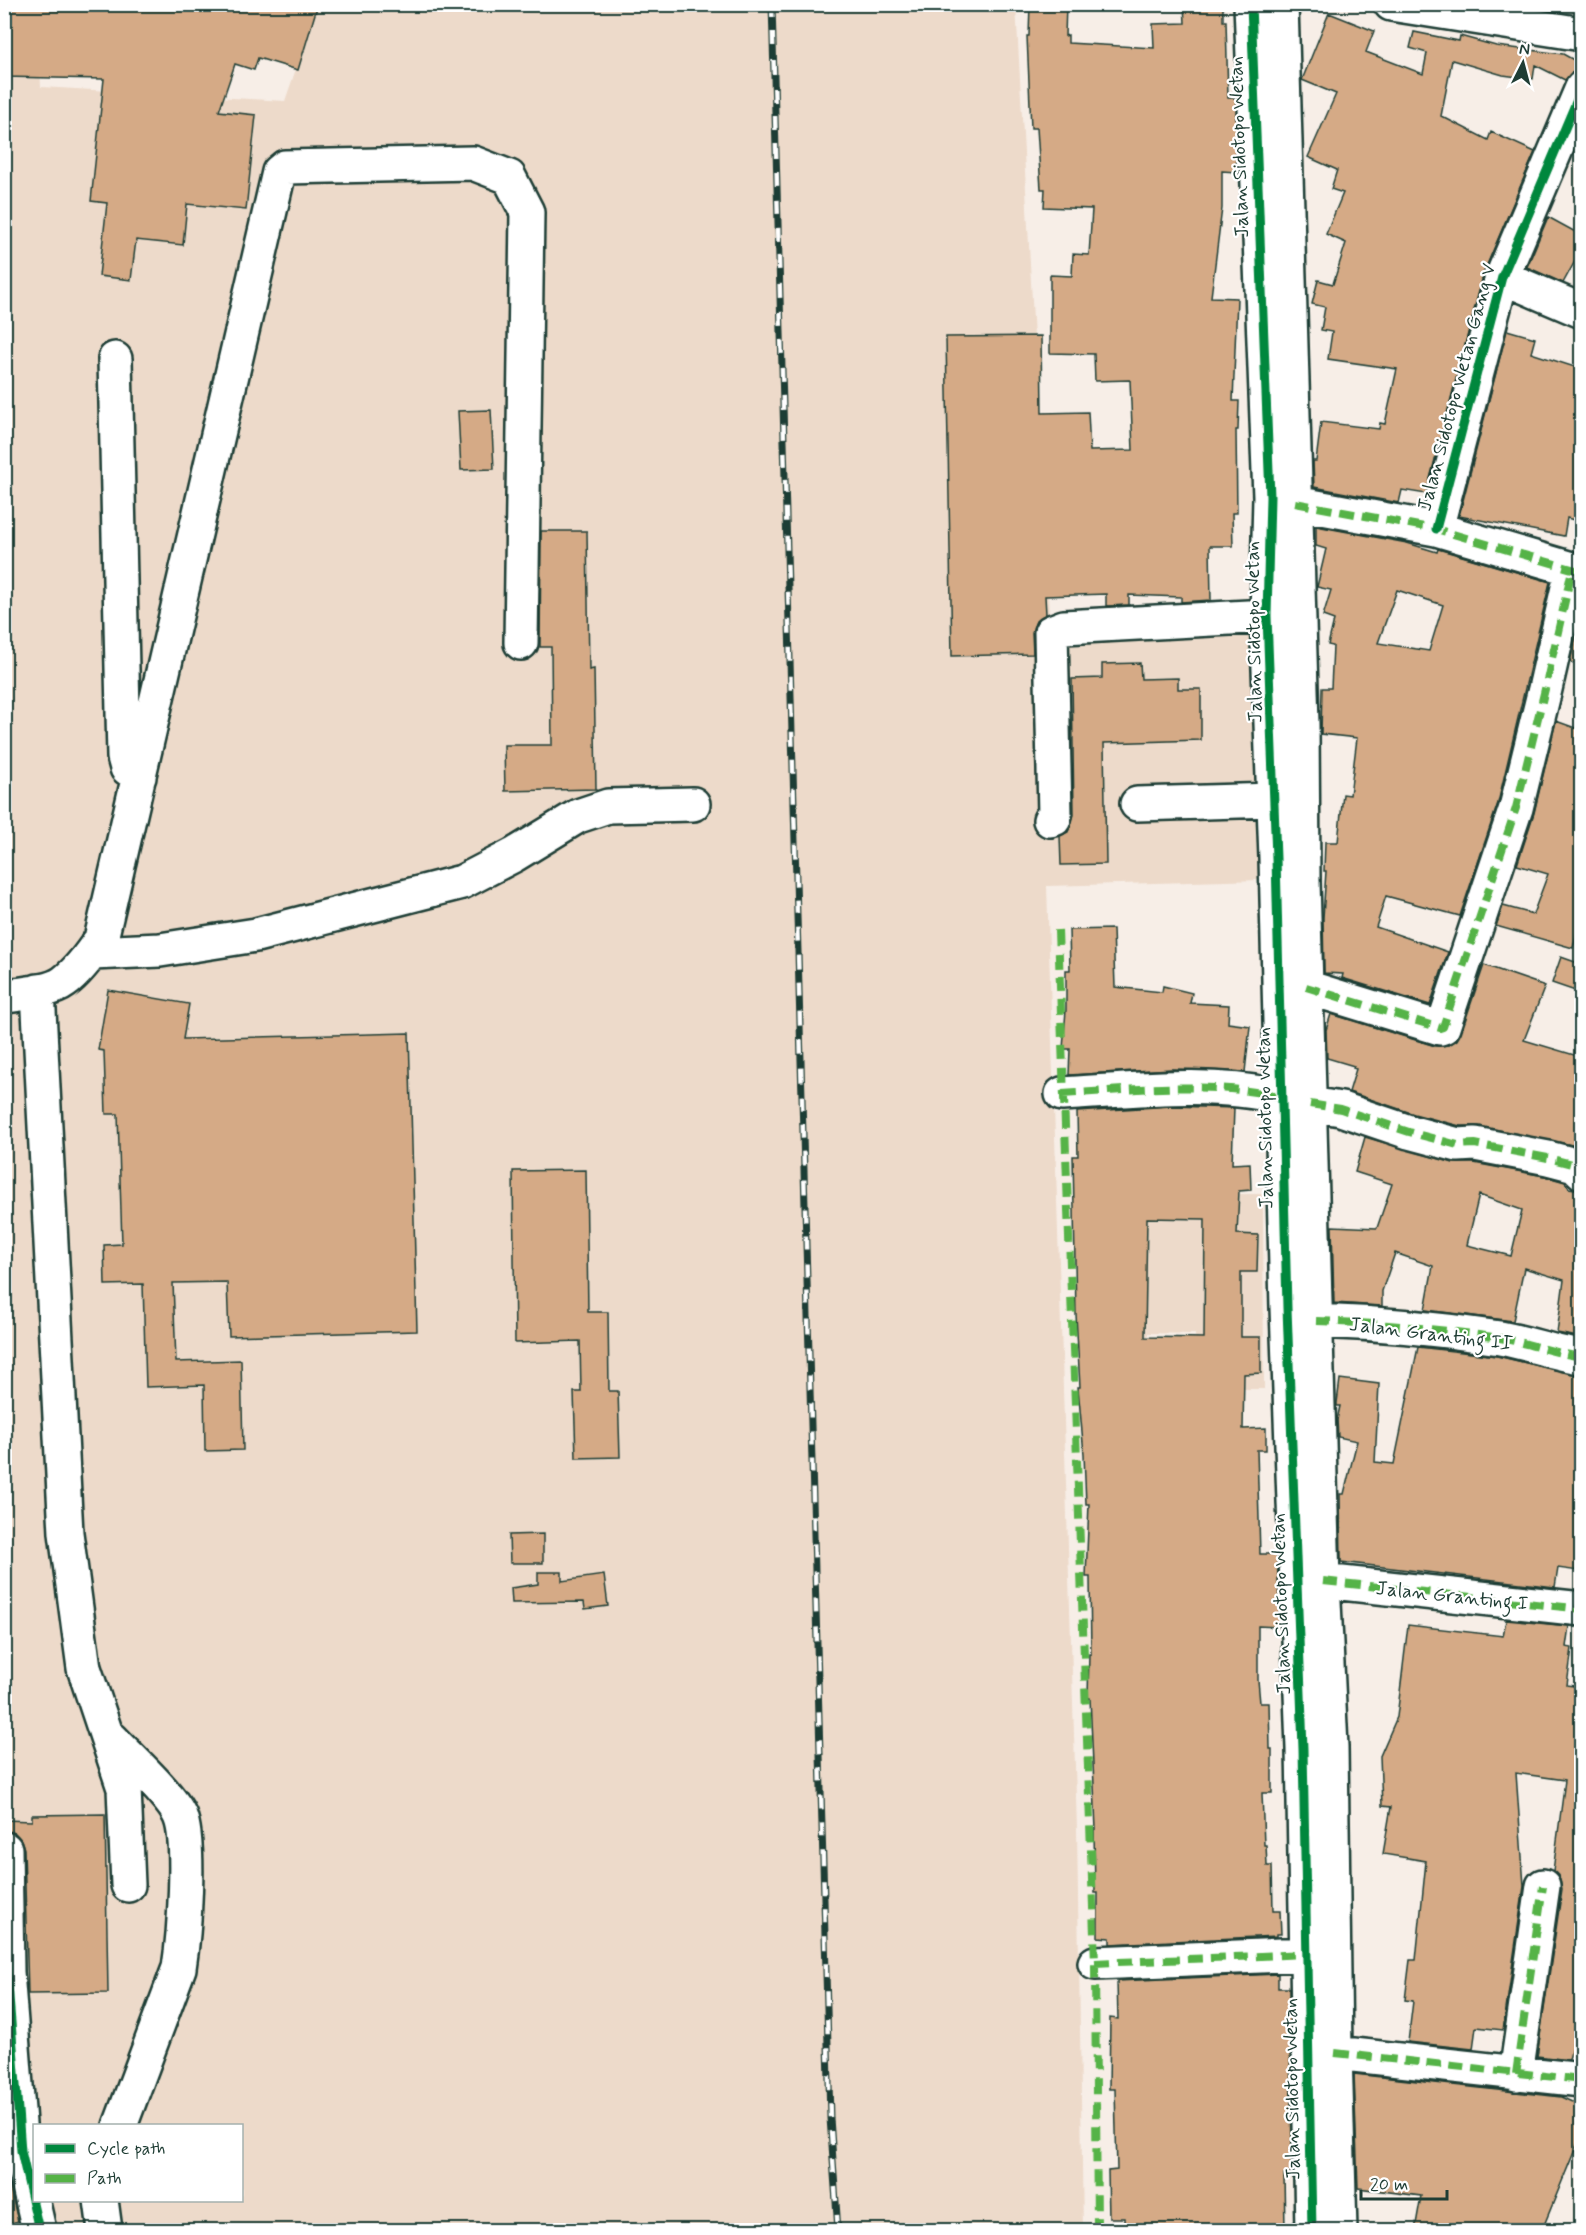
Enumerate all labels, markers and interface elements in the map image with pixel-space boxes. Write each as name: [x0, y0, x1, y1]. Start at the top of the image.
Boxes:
north arrow: [1493, 33, 1553, 93]
text: N: [1518, 39, 1531, 61]
street label: Jalan Sidotopo Wetan: [1223, 56, 1256, 238]
street label: Jalan Sidotopo Wetan Gang V: [1411, 260, 1504, 514]
street label: Jalan Sidotopo Wetan: [1239, 541, 1270, 723]
street label: Jalan Sidotopo Wetan: [1250, 1027, 1281, 1209]
street label: Jalan Granting II: [1347, 1311, 1515, 1360]
street label: Jalan Sidotopo Wetan: [1265, 1513, 1298, 1695]
street label: Jalan Granting I: [1374, 1575, 1529, 1620]
street label: Jalan Sidotopo Wetan: [1277, 1998, 1308, 2180]
legend: [33, 2124, 243, 2202]
text: Cycle path: [87, 2137, 165, 2161]
scale bar: [1361, 2163, 1446, 2201]
text: Path: [87, 2167, 122, 2191]
text: 20 m: [1370, 2173, 1408, 2197]

